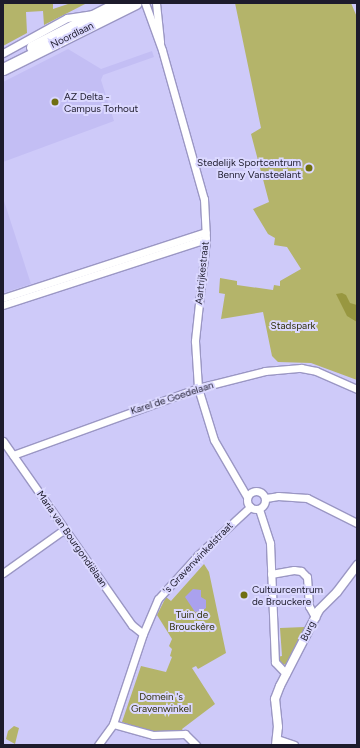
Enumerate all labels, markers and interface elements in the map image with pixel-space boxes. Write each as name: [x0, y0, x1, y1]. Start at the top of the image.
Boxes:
street label: Noordlaan: [48, 19, 96, 51]
place label: AZ Delta - Campus Torhout: [64, 90, 138, 114]
marker: AZ Delta - Campus Torhout: [49, 96, 61, 108]
place label: Stedelijk Sportcentrum Benny Vansteelant: [197, 156, 301, 180]
marker: Stedelijk Sportcentrum Benny Vansteelant: [304, 163, 314, 173]
street label: Aartrijkestraat: [193, 241, 211, 305]
park label: Stadspark: [271, 320, 315, 332]
street label: Karel de Goedelaan: [129, 379, 215, 417]
street label: Maria van Bourgondiëlaan: [34, 489, 110, 589]
street label: 's Gravenwinkelstraat: [161, 520, 235, 596]
place label: Cultuurcentrum de Brouckere: [252, 583, 323, 606]
marker: Cultuurcentrum de Brouckere: [239, 590, 249, 600]
park label: Tuin de Brouckère: [169, 608, 215, 632]
street label: Burg: [298, 619, 318, 643]
park label: Domein 's Gravenwinkel: [131, 690, 191, 714]

